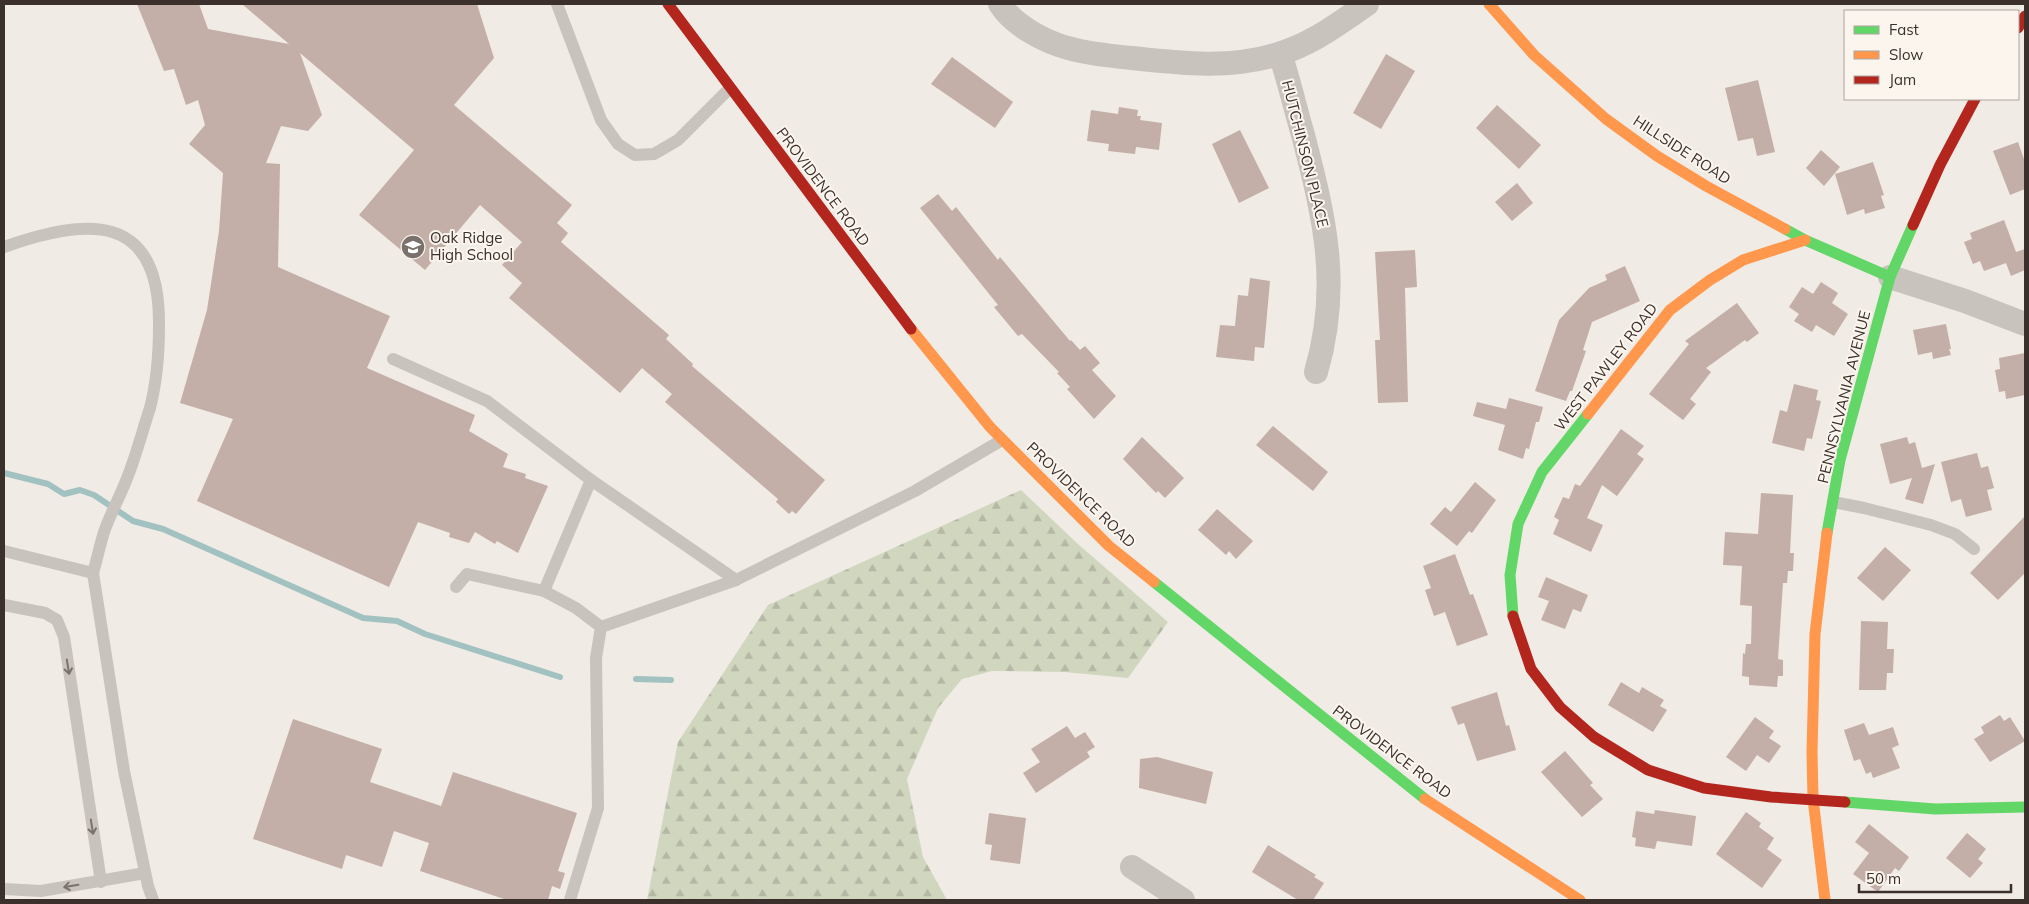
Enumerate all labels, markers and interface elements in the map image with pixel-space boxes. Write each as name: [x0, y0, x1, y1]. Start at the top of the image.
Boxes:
legend: [1844, 10, 2019, 100]
text: Fast: [1889, 20, 1919, 39]
text: Slow: [1889, 45, 1923, 64]
text: Jam: [1889, 70, 1916, 89]
street label: HUTCHINSON PLACE: [1278, 78, 1333, 230]
street label: HILLSIDE ROAD: [1630, 111, 1735, 188]
street label: PROVIDENCE ROAD: [773, 124, 874, 250]
place label: Oak Ridge High School: [430, 228, 513, 264]
school or university icon: Oak Ridge High School: [400, 234, 426, 260]
street label: WEST PAWLEY ROAD: [1550, 299, 1661, 434]
street label: PENNSYLVANIA AVENUE: [1813, 308, 1874, 485]
street label: PROVIDENCE ROAD: [1023, 438, 1140, 551]
one-way arrow: [63, 658, 73, 674]
street label: PROVIDENCE ROAD: [1329, 701, 1455, 802]
one-way arrow: [88, 819, 98, 835]
scale bar: [1859, 862, 2012, 894]
text: 50 m: [1866, 869, 1901, 888]
one-way arrow: [63, 882, 79, 892]

